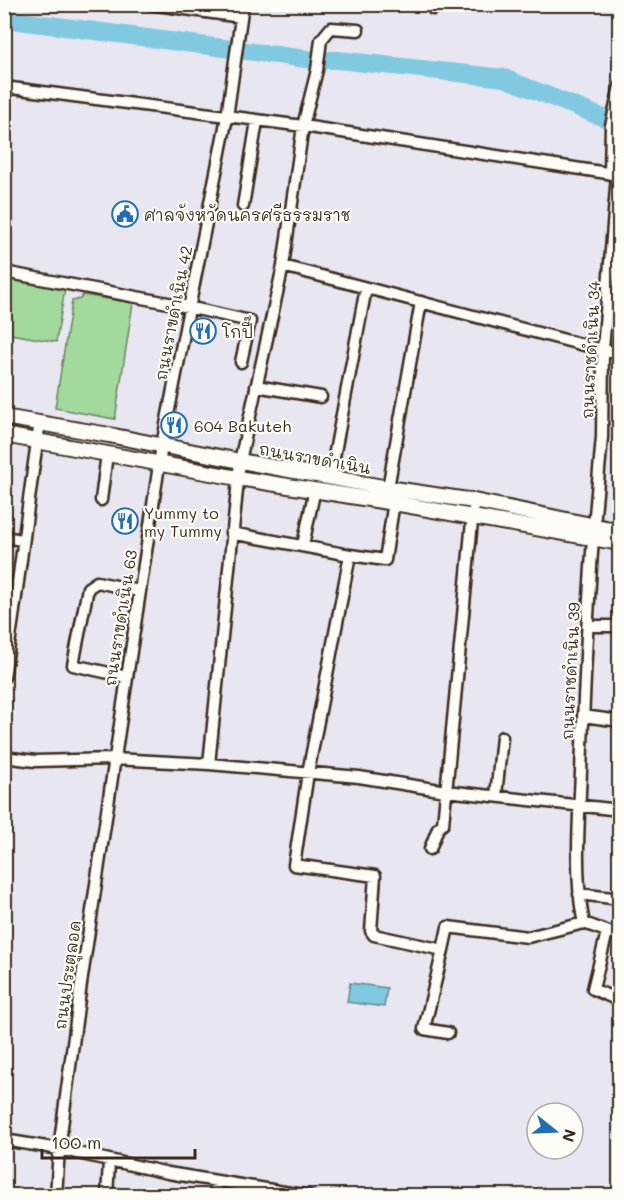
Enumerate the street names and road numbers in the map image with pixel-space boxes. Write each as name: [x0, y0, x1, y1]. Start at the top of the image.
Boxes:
street label: ถนนราขดำเนิน 42: [150, 244, 196, 382]
street label: ถนนราชดำเนิน 34: [576, 280, 604, 419]
street label: ถนนราขดำเนิน: [257, 438, 373, 478]
street label: ถนนราขดำเนิน 63: [99, 548, 141, 688]
street label: ถนนราชดำเนิน 39: [556, 602, 584, 740]
street label: ถนนประตูลอด: [49, 919, 88, 1032]

